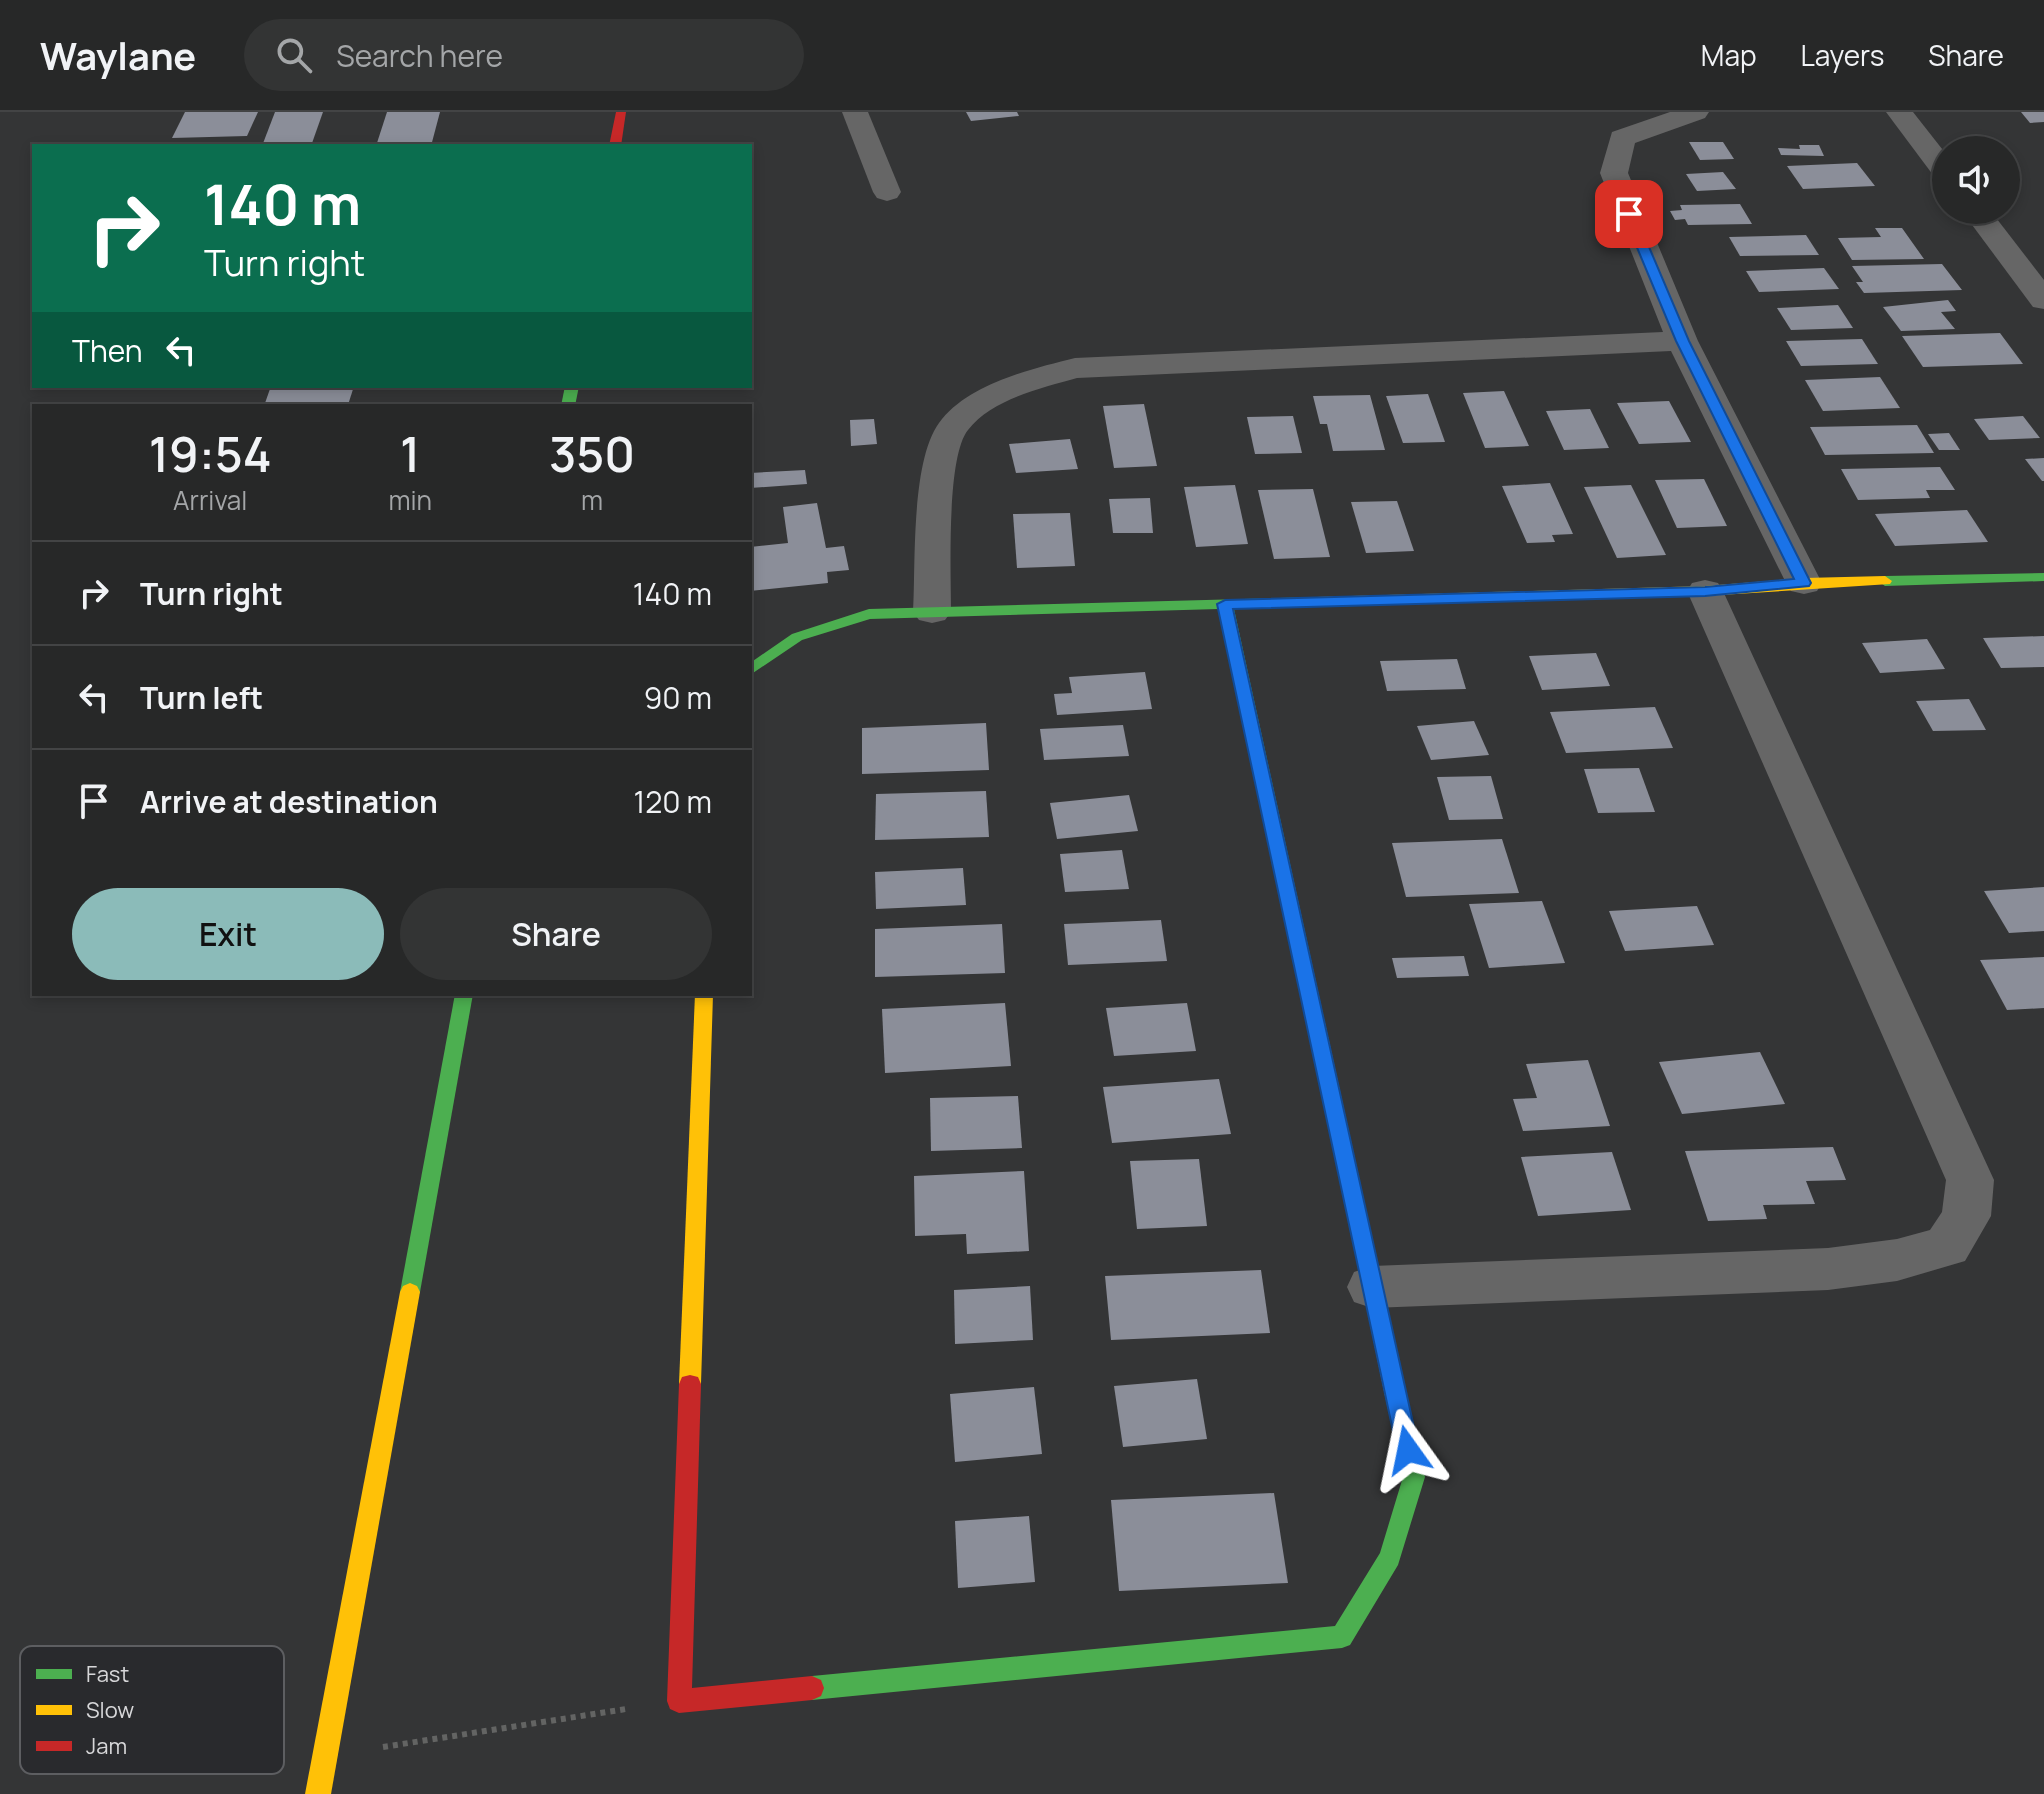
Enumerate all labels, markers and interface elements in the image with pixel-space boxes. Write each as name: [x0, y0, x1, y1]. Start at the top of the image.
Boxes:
search box: [244, 19, 804, 91]
text: Waylane: [40, 29, 196, 81]
icon: search: [272, 33, 316, 77]
text: Search here: [336, 35, 503, 76]
text: Map: [1701, 36, 1757, 74]
text: Layers: [1801, 36, 1884, 74]
text: Share: [1928, 36, 2004, 74]
map controls: [1932, 136, 2020, 224]
button: sound: [1932, 136, 2020, 224]
text: 140 m: [204, 165, 361, 242]
icon: right: [72, 176, 176, 280]
pin: [1595, 180, 1663, 248]
icon: arrive: [1607, 192, 1651, 236]
text: Turn right: [204, 238, 365, 287]
icon: left: [159, 328, 203, 372]
text: Then: [72, 330, 143, 371]
text: 19:54: [149, 421, 272, 486]
text: 1: [400, 421, 420, 486]
text: 350: [549, 421, 635, 486]
text: Arrival: [173, 482, 247, 518]
text: min: [388, 482, 432, 518]
text: m: [581, 482, 603, 518]
icon: right: [72, 571, 116, 615]
text: Turn right: [140, 573, 283, 614]
text: 140 m: [633, 573, 712, 614]
icon: left: [72, 675, 116, 719]
text: Turn left: [140, 677, 263, 718]
text: 90 m: [644, 677, 712, 718]
icon: arrive: [72, 779, 116, 823]
text: Arrive at destination: [140, 781, 438, 822]
text: 120 m: [633, 781, 712, 822]
button: Exit: [72, 888, 384, 980]
button: Share: [400, 888, 712, 980]
position arrow: [1366, 1408, 1450, 1492]
legend: [20, 1646, 284, 1774]
text: Fast: [86, 1659, 129, 1689]
text: Slow: [86, 1695, 134, 1725]
text: Jam: [86, 1731, 127, 1761]

